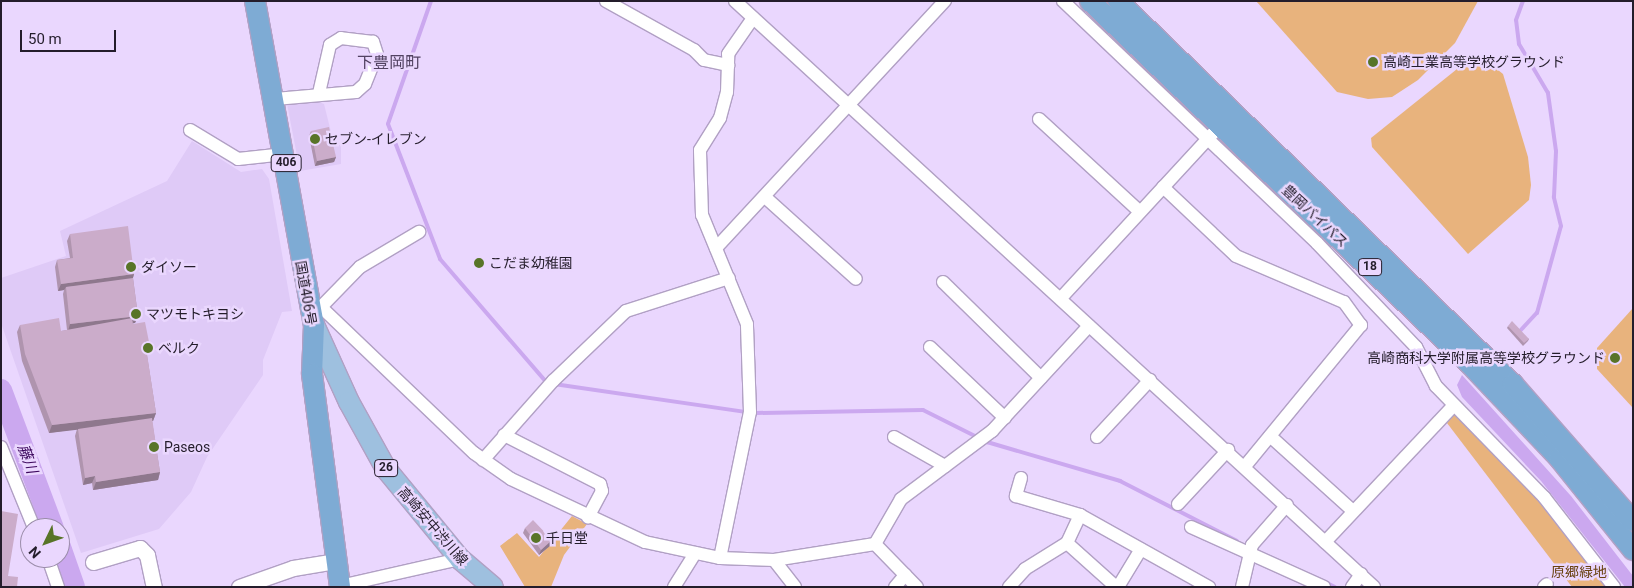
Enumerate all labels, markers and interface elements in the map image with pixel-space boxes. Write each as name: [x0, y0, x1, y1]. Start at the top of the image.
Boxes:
scale bar: [22, 20, 119, 52]
text: 50 m: [28, 30, 62, 48]
district label: 下豊岡町: [357, 53, 421, 73]
place label: 高崎工業高等学校グラウンド: [1383, 54, 1565, 70]
marker: 高崎工業高等学校グラウンド: [1367, 56, 1379, 68]
place label: セブン-イレブン: [325, 131, 427, 147]
marker: セブン-イレブン: [309, 133, 321, 145]
road number: 406: [270, 154, 302, 172]
street label: 豊岡バイパス: [1279, 181, 1351, 251]
place label: こだま幼稚園: [489, 255, 573, 271]
marker: こだま幼稚園: [473, 257, 485, 269]
road number: 18: [1358, 258, 1382, 276]
place label: ダイソー: [141, 259, 197, 275]
street label: 国道406号: [292, 259, 320, 327]
marker: ダイソー: [125, 261, 137, 273]
place label: マツモトキヨシ: [146, 306, 244, 322]
marker: マツモトキヨシ: [130, 308, 142, 320]
place label: ベルク: [158, 340, 200, 356]
marker: ベルク: [142, 342, 154, 354]
place label: 高崎商科大学附属高等学校グラウンド: [1367, 350, 1605, 366]
marker: 高崎商科大学附属高等学校グラウンド: [1609, 352, 1621, 364]
place label: Paseos: [164, 439, 210, 455]
marker: Paseos: [148, 441, 160, 453]
water label: 藤川: [13, 442, 41, 476]
road number: 26: [374, 458, 398, 478]
street label: 高崎安中渋川線: [395, 484, 471, 568]
north arrow: [20, 518, 70, 568]
place label: 千日堂: [546, 530, 588, 546]
marker: 千日堂: [530, 532, 542, 544]
text: N: [25, 543, 44, 561]
park label: 原郷緑地: [1551, 564, 1607, 580]

